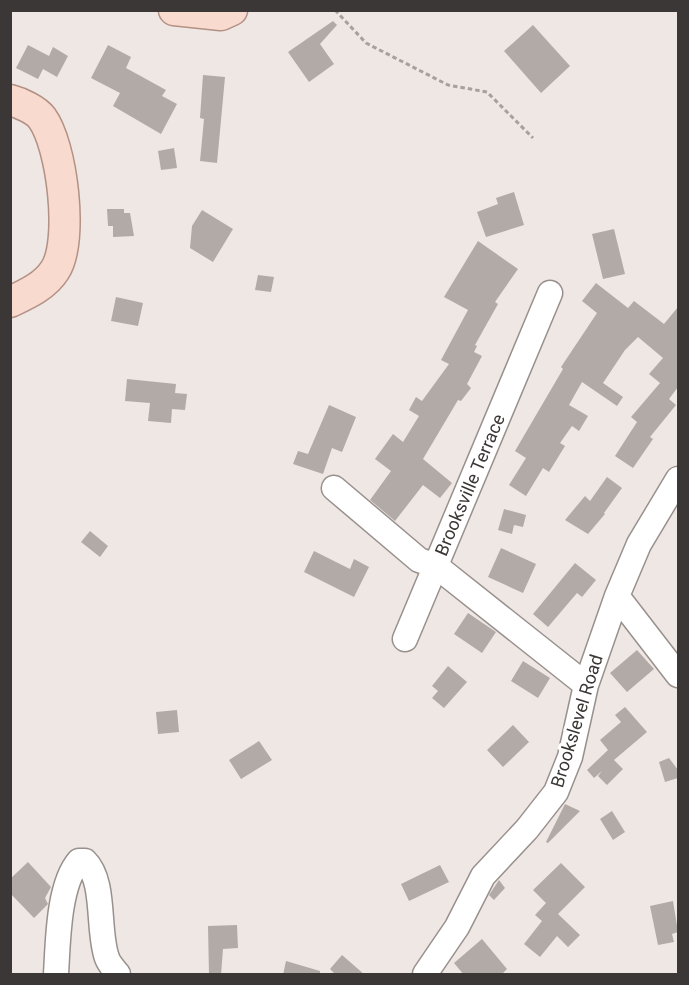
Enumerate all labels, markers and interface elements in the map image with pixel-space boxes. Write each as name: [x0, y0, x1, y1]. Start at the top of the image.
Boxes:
street label: Brooksville Terrace: [430, 411, 509, 559]
street label: Brookslevel Road: [546, 652, 607, 790]

